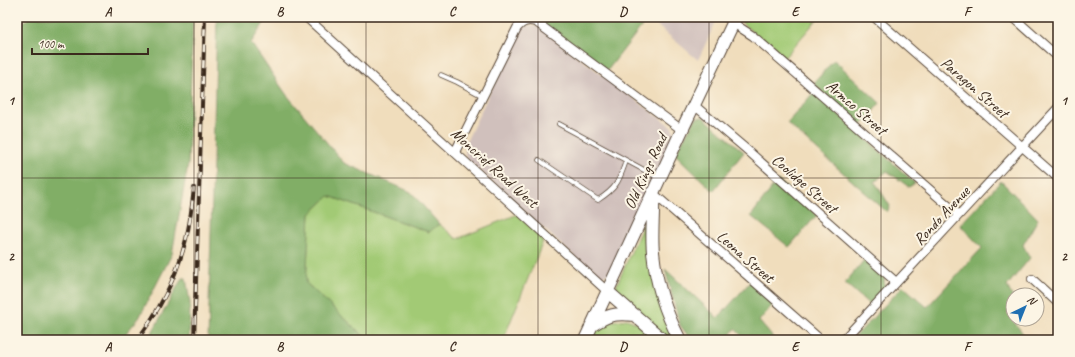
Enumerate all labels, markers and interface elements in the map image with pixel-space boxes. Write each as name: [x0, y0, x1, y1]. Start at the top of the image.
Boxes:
text: A: [105, 4, 113, 20]
text: B: [277, 4, 285, 20]
text: C: [449, 4, 457, 20]
text: D: [619, 4, 628, 20]
text: E: [792, 4, 801, 20]
text: F: [964, 4, 973, 20]
scale bar: [32, 30, 148, 56]
text: 100 m: [38, 36, 65, 52]
street label: Paragon Street: [936, 53, 1014, 124]
street label: Armco Street: [822, 76, 893, 141]
text: 1: [8, 93, 16, 109]
text: 1: [1061, 93, 1069, 109]
street label: Moncrief Road West: [447, 123, 543, 213]
street label: Old Kings Road: [620, 128, 673, 212]
street label: Coolidge Street: [767, 150, 843, 219]
street label: Rondo Avenue: [909, 181, 975, 249]
street label: Leona Street: [712, 226, 780, 288]
text: 2: [8, 249, 15, 265]
text: 2: [1061, 249, 1068, 265]
north arrow: [1005, 287, 1045, 327]
text: N: [1025, 292, 1041, 309]
text: A: [105, 339, 113, 355]
text: B: [277, 339, 285, 355]
text: C: [449, 339, 457, 355]
text: D: [619, 339, 628, 355]
text: E: [792, 339, 801, 355]
text: F: [964, 339, 973, 355]

